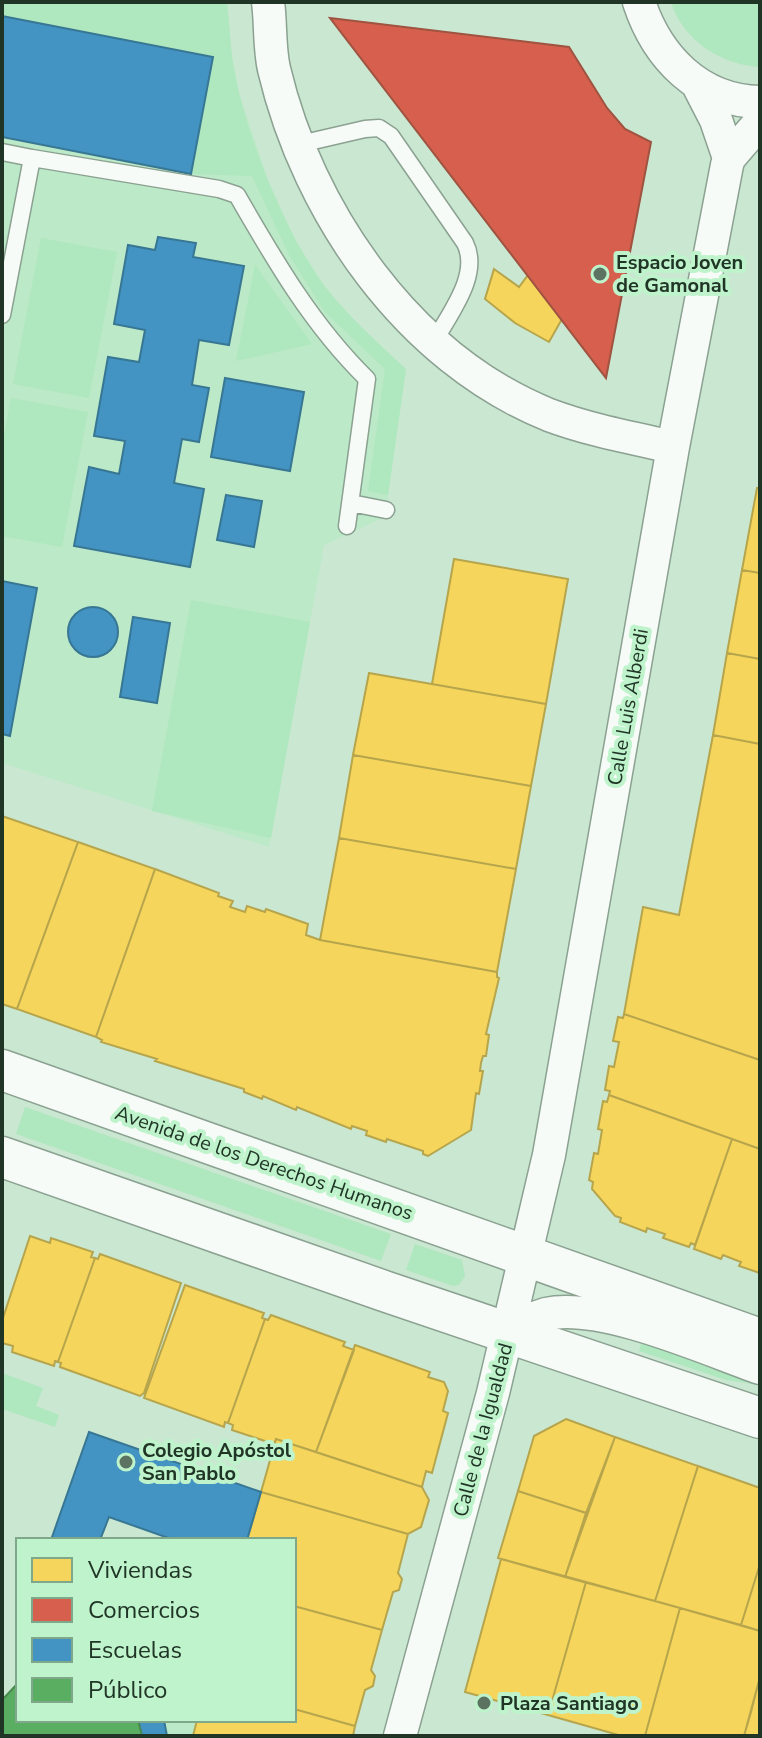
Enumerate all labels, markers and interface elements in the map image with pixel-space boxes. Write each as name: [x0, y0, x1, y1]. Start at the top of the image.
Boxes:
place label: Espacio Joven de Gamonal: [616, 249, 743, 299]
marker: Espacio Joven de Gamonal: [591, 265, 609, 283]
street label: Calle Luis Alberdi: [601, 627, 655, 787]
street label: Avenida de los Derechos Humanos: [111, 1099, 417, 1227]
street label: Calle de la Igualdad: [447, 1340, 519, 1520]
place label: Colegio Apóstol San Pablo: [142, 1437, 292, 1487]
marker: Colegio Apóstol San Pablo: [117, 1453, 135, 1471]
legend: [16, 1538, 296, 1722]
text: Viviendas: [87, 1554, 193, 1586]
text: Comercios: [88, 1594, 200, 1626]
text: Escuelas: [88, 1634, 182, 1666]
text: Público: [88, 1674, 167, 1706]
place label: Plaza Santiago: [500, 1690, 639, 1717]
marker: Plaza Santiago: [475, 1694, 493, 1712]

